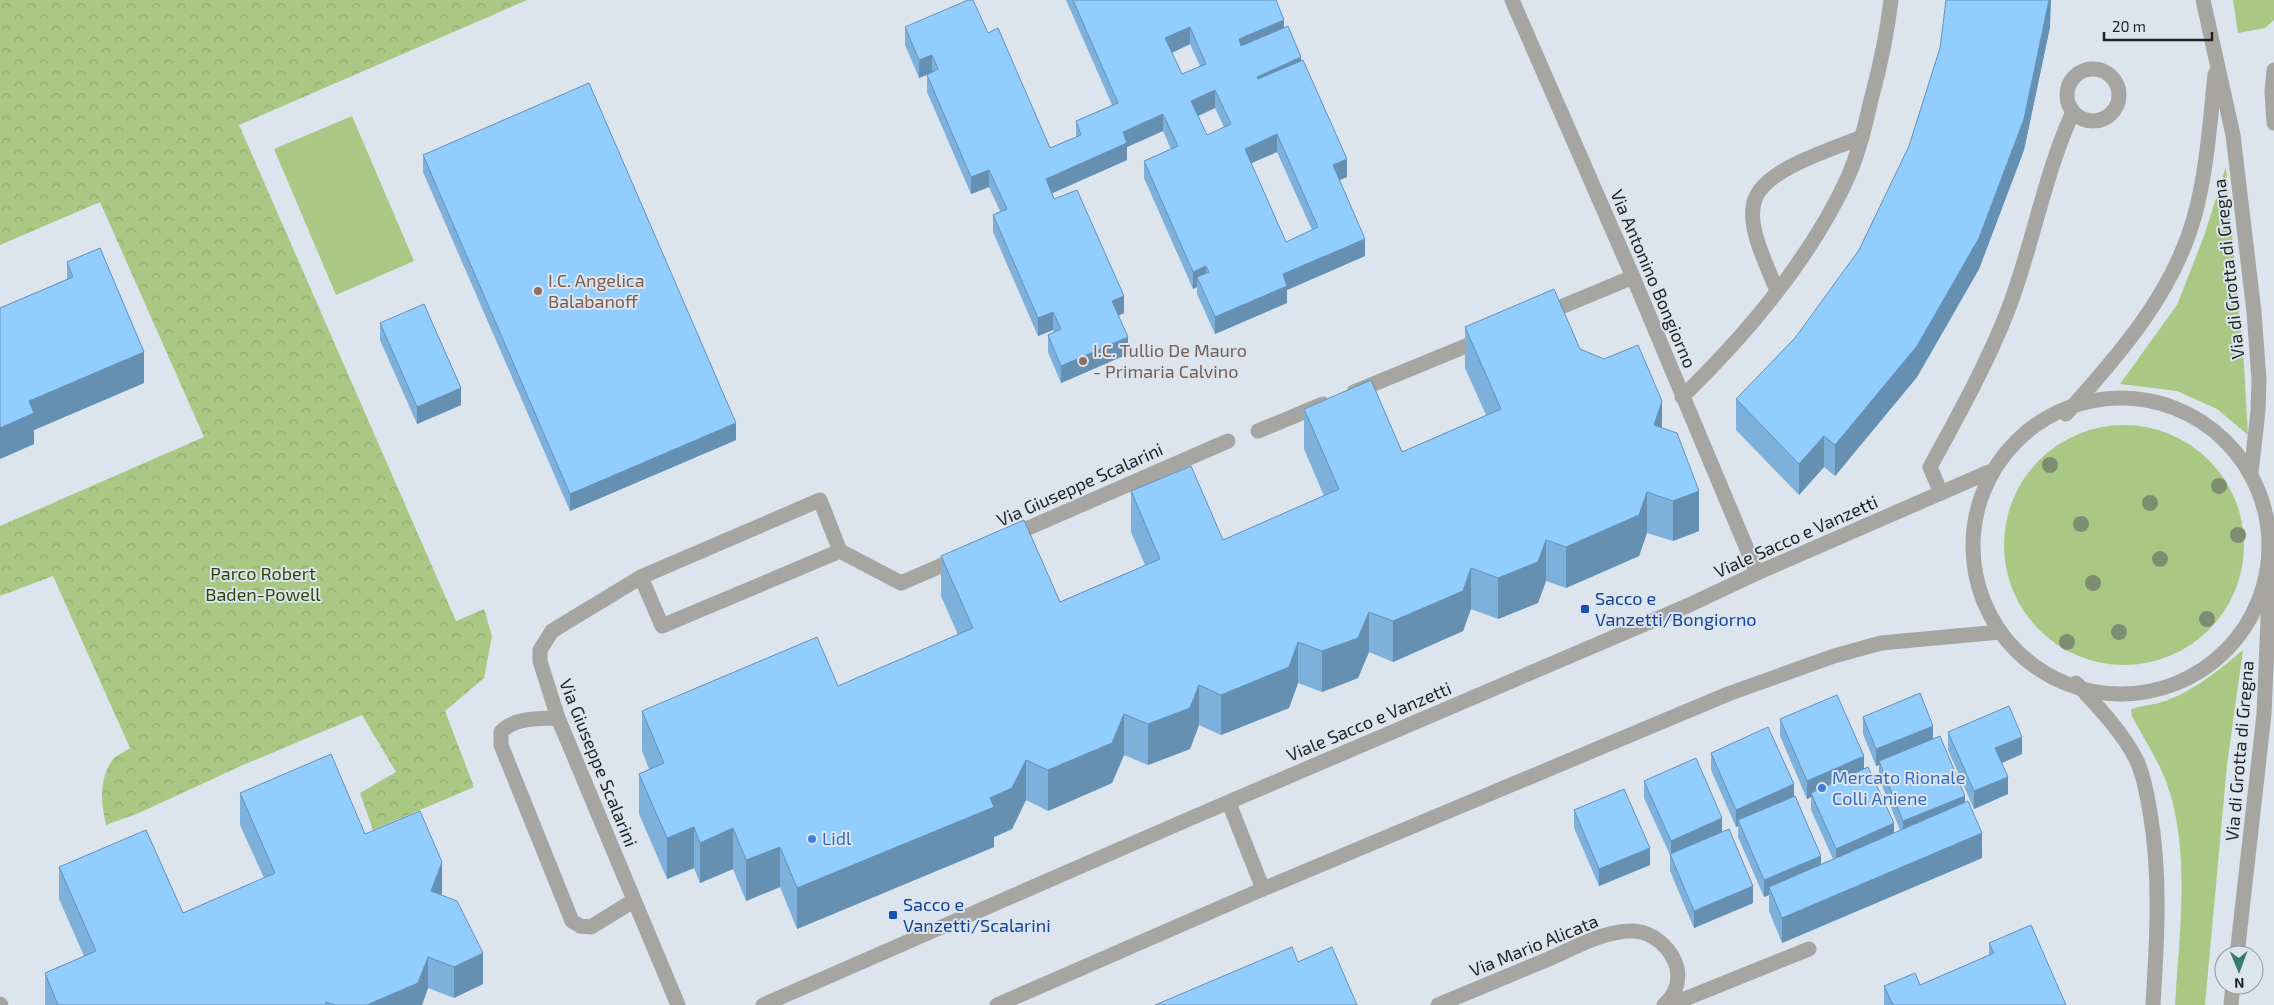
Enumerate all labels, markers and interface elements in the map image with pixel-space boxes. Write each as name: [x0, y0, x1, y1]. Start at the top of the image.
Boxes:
scale bar: [2104, 10, 2212, 42]
text: 20 m: [2112, 17, 2146, 35]
street label: Via di Grotta di Gregna: [2208, 178, 2248, 360]
street label: Via Antonino Bongiorno: [1606, 186, 1702, 371]
place label: I.C. Angelica Balabanoff: [548, 269, 645, 312]
marker: I.C. Angelica Balabanoff: [532, 285, 544, 297]
place label: I.C. Tullio De Mauro - Primaria Calvino: [1093, 339, 1247, 382]
marker: I.C. Tullio De Mauro - Primaria Calvino: [1077, 355, 1089, 367]
street label: Via Giuseppe Scalarini: [993, 438, 1166, 531]
street label: Viale Sacco e Vanzetti: [1710, 490, 1881, 582]
park label: Parco Robert Baden-Powell: [205, 562, 321, 605]
place label: Sacco e Vanzetti/Bongiorno: [1595, 587, 1757, 630]
marker: Sacco e Vanzetti/Bongiorno: [1579, 603, 1591, 615]
street label: Via di Grotta di Gregna: [2220, 660, 2258, 842]
street label: Via Giuseppe Scalarini: [555, 675, 643, 850]
street label: Viale Sacco e Vanzetti: [1283, 676, 1454, 766]
place label: Mercato Rionale Colli Aniene: [1832, 766, 1965, 809]
marker: Mercato Rionale Colli Aniene: [1816, 782, 1828, 794]
place label: Lidl: [822, 827, 852, 849]
marker: Lidl: [806, 833, 818, 845]
place label: Sacco e Vanzetti/Scalarini: [903, 893, 1051, 936]
marker: Sacco e Vanzetti/Scalarini: [887, 909, 899, 921]
street label: Via Mario Alicata: [1466, 909, 1601, 981]
north arrow: [2214, 945, 2264, 995]
text: N: [2234, 975, 2244, 992]

